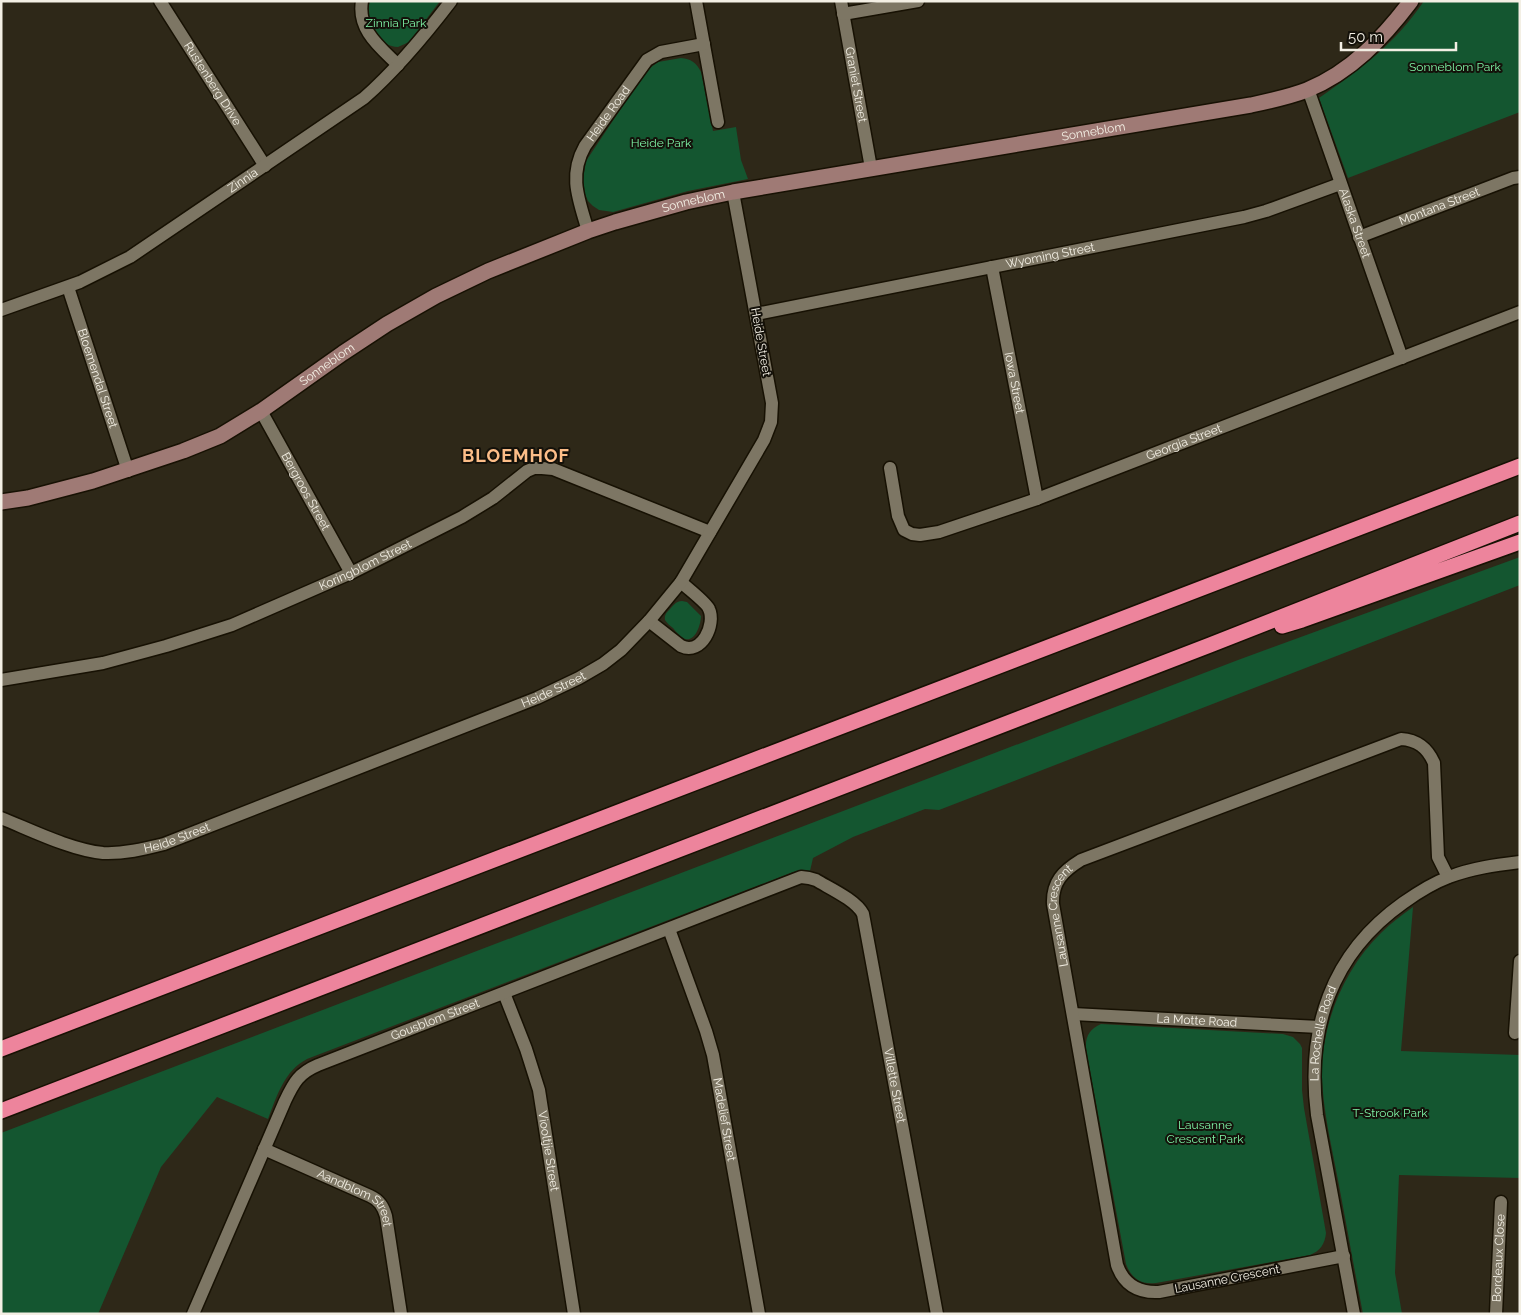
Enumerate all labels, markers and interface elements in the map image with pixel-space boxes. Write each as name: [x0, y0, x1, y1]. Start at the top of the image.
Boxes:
park label: Zinnia Park: [366, 16, 427, 30]
scale bar: [1341, 20, 1456, 52]
text: 50 m: [1348, 28, 1383, 46]
street label: Rustenberg Drive: [181, 39, 244, 128]
street label: Graniet Street: [842, 46, 870, 123]
park label: Sonneblom Park: [1409, 60, 1502, 74]
street label: Heide Road: [584, 83, 633, 144]
street label: Sonneblom: [1061, 119, 1126, 144]
park label: Heide Park: [631, 136, 692, 150]
street label: Zinnia: [225, 165, 260, 196]
street label: Montana Street: [1397, 184, 1482, 228]
street label: Alaska Street: [1336, 186, 1373, 260]
street label: Sonneblom: [660, 187, 726, 215]
street label: Wyoming Street: [1005, 240, 1096, 271]
street label: Heide Street: [748, 307, 774, 377]
street label: Bloemendal Street: [75, 327, 121, 430]
street label: Sonneblom: [297, 340, 357, 389]
street label: Iowa Street: [1002, 351, 1027, 415]
street label: Georgia Street: [1144, 421, 1224, 463]
district label: BLOEMHOF: [462, 445, 570, 466]
street label: Bergroos Street: [278, 450, 333, 533]
street label: Koringblom Street: [317, 537, 414, 593]
street label: Heide Street: [519, 669, 588, 710]
street label: Heide Street: [142, 820, 212, 856]
street label: Lausanne Crescent: [1046, 861, 1075, 968]
street label: La Rochelle Road: [1308, 984, 1339, 1081]
street label: Gousblom Street: [389, 996, 481, 1043]
street label: La Motte Road: [1156, 1011, 1238, 1030]
street label: Villette Street: [881, 1047, 908, 1124]
street label: Madelief Street: [710, 1077, 739, 1162]
park label: T-Strook Park: [1352, 1106, 1428, 1120]
street label: Viooltjie Street: [535, 1110, 562, 1192]
park label: Lausanne Crescent Park: [1166, 1118, 1244, 1146]
street label: Aandblom Street: [315, 1166, 395, 1228]
street label: Bordeaux Close: [1490, 1214, 1507, 1302]
street label: Lausanne Crescent: [1173, 1262, 1281, 1296]

